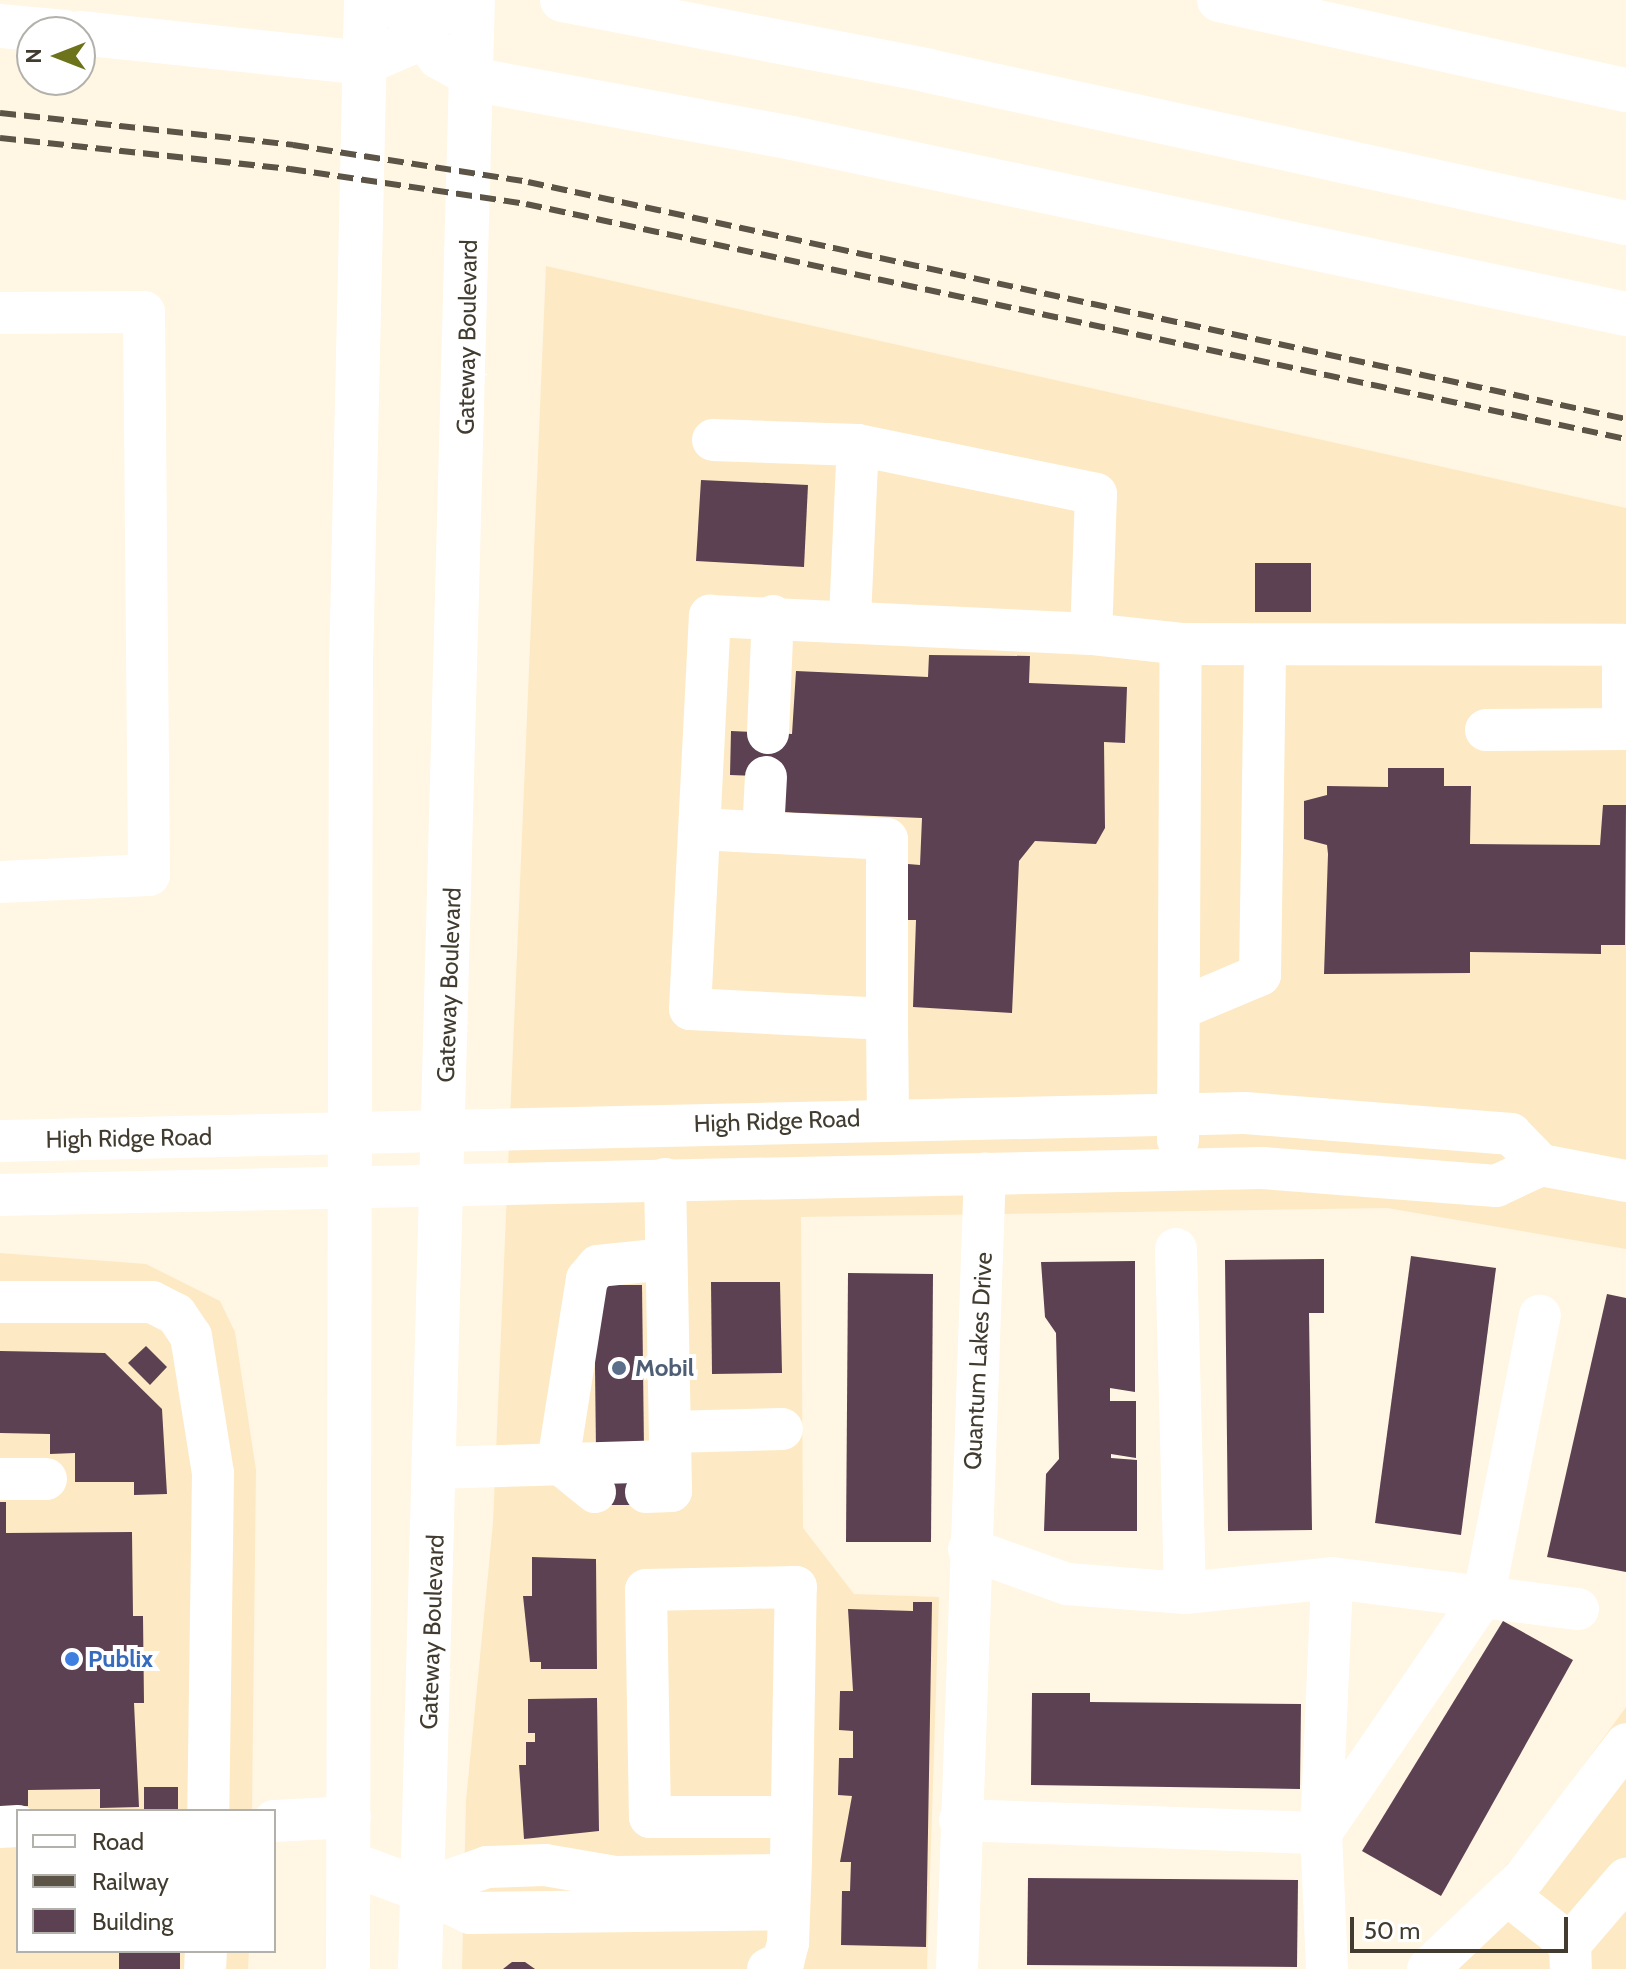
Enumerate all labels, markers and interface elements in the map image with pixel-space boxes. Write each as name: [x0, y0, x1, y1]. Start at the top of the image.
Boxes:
north arrow: [16, 16, 96, 96]
text: N: [20, 48, 47, 64]
street label: Gateway Boulevard: [451, 239, 483, 435]
street label: Gateway Boulevard: [431, 887, 467, 1083]
street label: High Ridge Road: [693, 1104, 861, 1138]
street label: High Ridge Road: [45, 1122, 213, 1154]
street label: Quantum Lakes Drive: [958, 1251, 998, 1471]
place label: Mobil: [635, 1354, 694, 1382]
marker: Mobil: [610, 1359, 628, 1377]
street label: Gateway Boulevard: [414, 1534, 450, 1730]
place label: Publix: [88, 1645, 153, 1673]
marker: Publix: [63, 1650, 81, 1668]
legend: [16, 1809, 276, 1953]
text: Road: [92, 1827, 144, 1856]
text: Railway: [92, 1867, 169, 1896]
scale bar: [1354, 1901, 1572, 1951]
text: Building: [92, 1907, 173, 1936]
text: 50 m: [1364, 1916, 1420, 1945]

